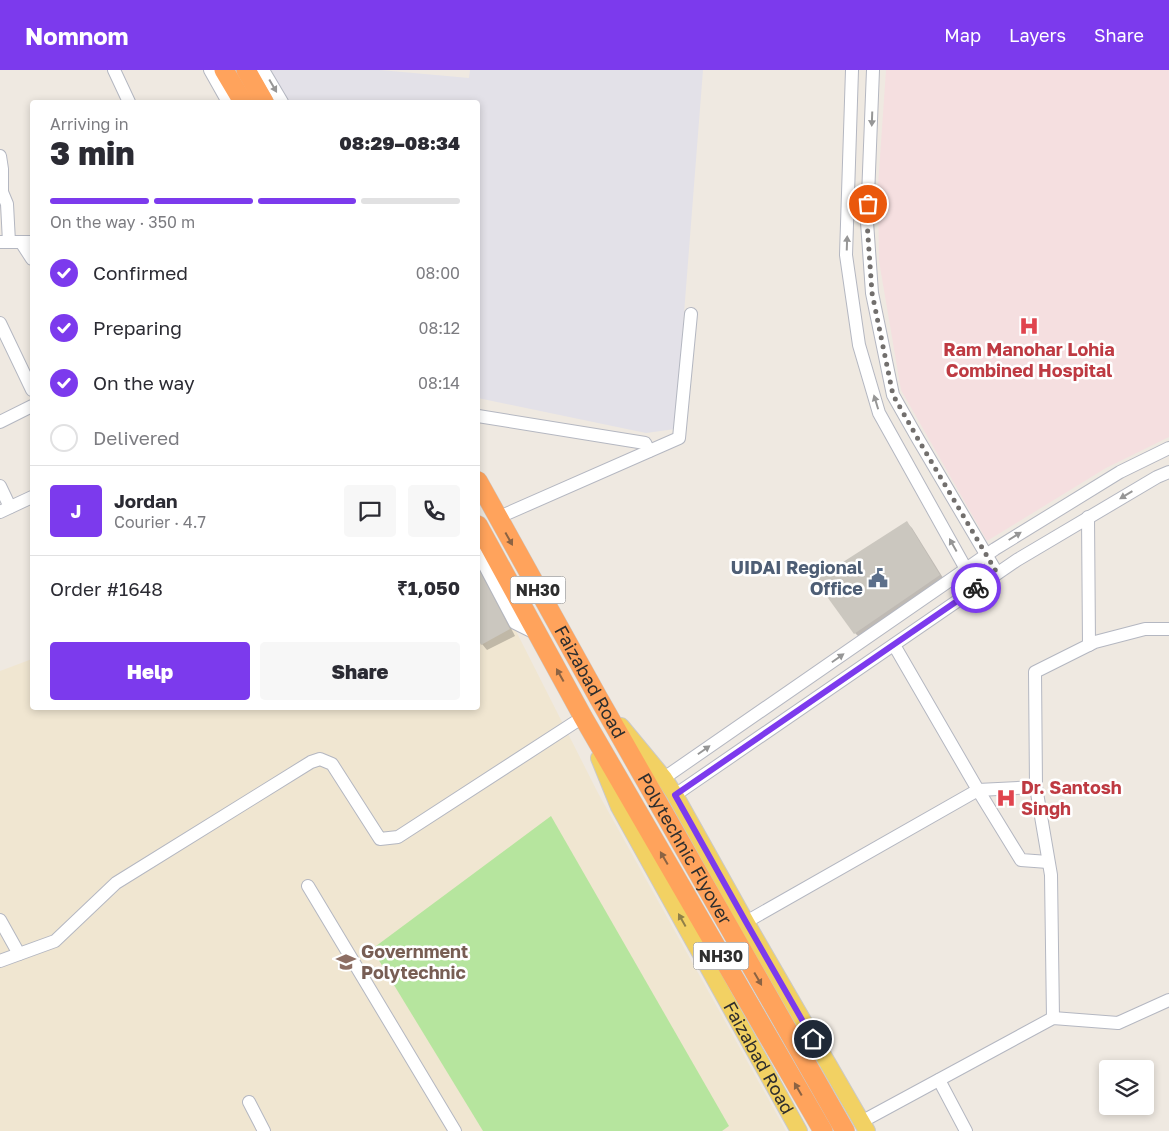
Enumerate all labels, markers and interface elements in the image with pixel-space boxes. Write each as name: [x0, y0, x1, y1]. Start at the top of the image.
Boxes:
text: Nomnom: [25, 21, 129, 50]
text: Map: [944, 24, 981, 46]
text: Layers: [1009, 24, 1066, 46]
text: Share: [1094, 24, 1144, 46]
one-way arrow: [268, 80, 277, 93]
one-way arrow: [868, 111, 876, 127]
text: Arriving in: [50, 114, 129, 134]
text: 08:29–08:34: [339, 131, 460, 154]
text: 3 min: [50, 134, 135, 172]
pin: [847, 183, 889, 225]
icon: bag: [854, 190, 882, 218]
text: On the way · 350 m: [50, 212, 195, 232]
one-way arrow: [843, 235, 851, 251]
icon: check: [50, 259, 78, 287]
text: Confirmed: [93, 261, 188, 284]
text: 08:00: [416, 263, 460, 283]
icon: check: [50, 314, 78, 342]
hospital icon: Ram Manohar Lohia Combined Hospital: [1018, 315, 1040, 337]
text: Preparing: [93, 316, 182, 339]
text: 08:12: [418, 318, 460, 338]
place label: Ram Manohar Lohia Combined Hospital: [943, 338, 1115, 381]
icon: check: [50, 369, 78, 397]
text: On the way: [93, 371, 195, 394]
text: 08:14: [418, 373, 460, 393]
one-way arrow: [872, 394, 880, 409]
text: Delivered: [93, 426, 180, 449]
button: chat: [344, 485, 396, 537]
button: phone: [408, 485, 460, 537]
text: Jordan: [114, 489, 178, 512]
one-way arrow: [1120, 490, 1133, 499]
text: J: [71, 499, 81, 522]
text: Courier · 4.7: [114, 512, 206, 532]
one-way arrow: [505, 532, 513, 547]
one-way arrow: [1009, 532, 1022, 541]
one-way arrow: [948, 538, 957, 552]
place label: UIDAI Regional Office: [731, 556, 863, 599]
courier: [951, 563, 1001, 613]
public building icon: UIDAI Regional Office: [867, 567, 889, 589]
icon: bike: [962, 574, 990, 602]
text: ₹1,050: [397, 576, 460, 599]
road number: NH30: [510, 576, 566, 604]
text: Order #1648: [50, 577, 163, 600]
street label: Faizabad Road: [550, 621, 631, 742]
button: Help: [50, 642, 250, 700]
button: Share: [260, 642, 460, 700]
one-way arrow: [831, 653, 845, 663]
one-way arrow: [555, 668, 564, 681]
one-way arrow: [698, 745, 711, 755]
street label: Polytechnic Flyover: [634, 769, 737, 928]
place label: Dr. Santosh Singh: [1021, 776, 1122, 819]
hospital icon: Dr. Santosh Singh: [995, 787, 1017, 809]
one-way arrow: [660, 850, 668, 865]
one-way arrow: [677, 913, 686, 927]
place label: Government Polytechnic: [361, 940, 468, 983]
road number: NH30: [694, 942, 748, 969]
school or university icon: Government Polytechnic: [335, 951, 357, 973]
one-way arrow: [754, 973, 763, 986]
street label: Faizabad Road: [719, 997, 799, 1118]
pin: [792, 1018, 834, 1060]
icon: home: [799, 1025, 827, 1053]
map controls: [1099, 1060, 1154, 1115]
button: layers: [1099, 1060, 1154, 1115]
one-way arrow: [794, 1082, 803, 1095]

